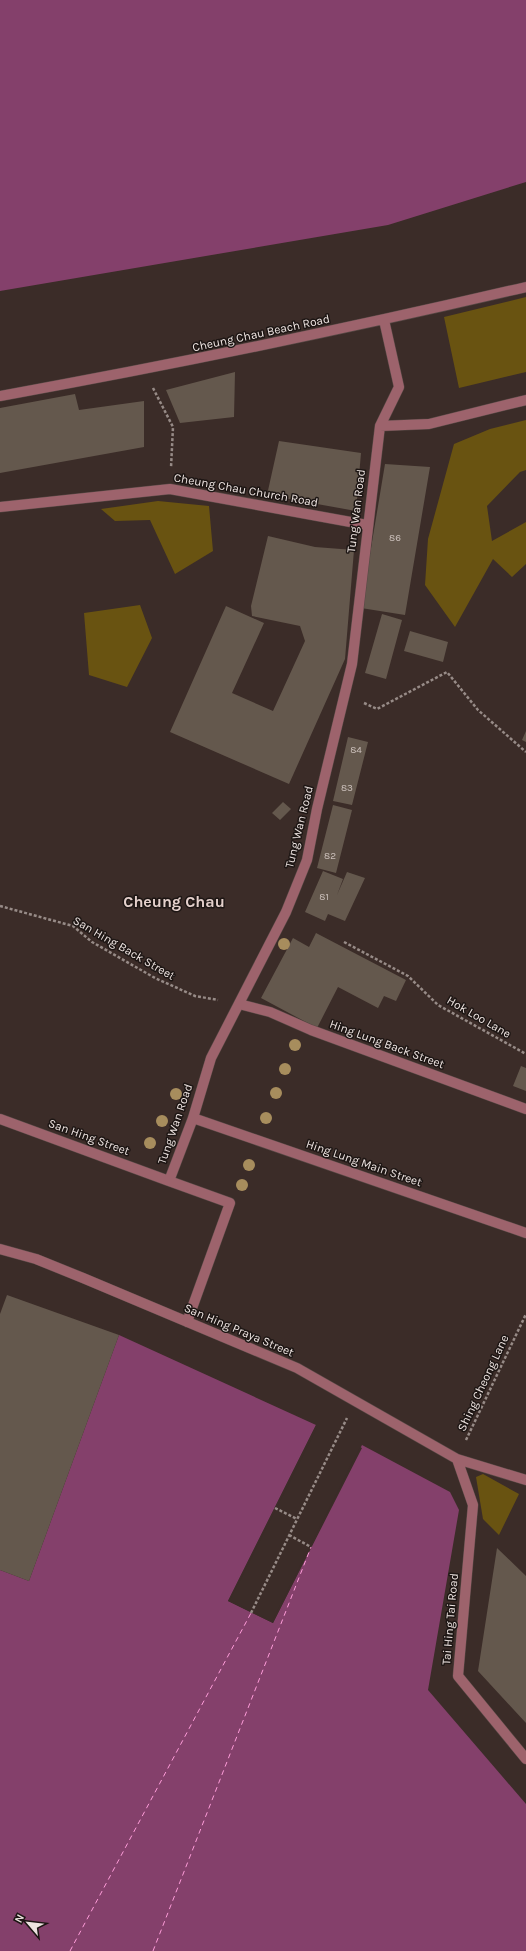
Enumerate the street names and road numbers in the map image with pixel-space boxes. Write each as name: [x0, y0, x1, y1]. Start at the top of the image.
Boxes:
street label: Cheung Chau Beach Road: [191, 312, 331, 354]
street label: Tung Wan Road: [344, 468, 368, 554]
street label: Cheung Chau Church Road: [173, 470, 319, 510]
street label: Tung Wan Road: [282, 785, 316, 869]
street label: San Hing Back Street: [71, 913, 178, 983]
street label: Hok Loo Lane: [445, 993, 513, 1041]
street label: Hing Lung Back Street: [328, 1017, 447, 1071]
street label: Tung Wan Road: [155, 1082, 195, 1166]
street label: San Hing Street: [47, 1116, 132, 1158]
street label: Hing Lung Main Street: [304, 1137, 424, 1190]
street label: San Hing Praya Street: [182, 1301, 296, 1360]
street label: Shing Cheong Lane: [455, 1333, 511, 1433]
street label: Tai Hing Tai Road: [439, 1573, 461, 1665]

